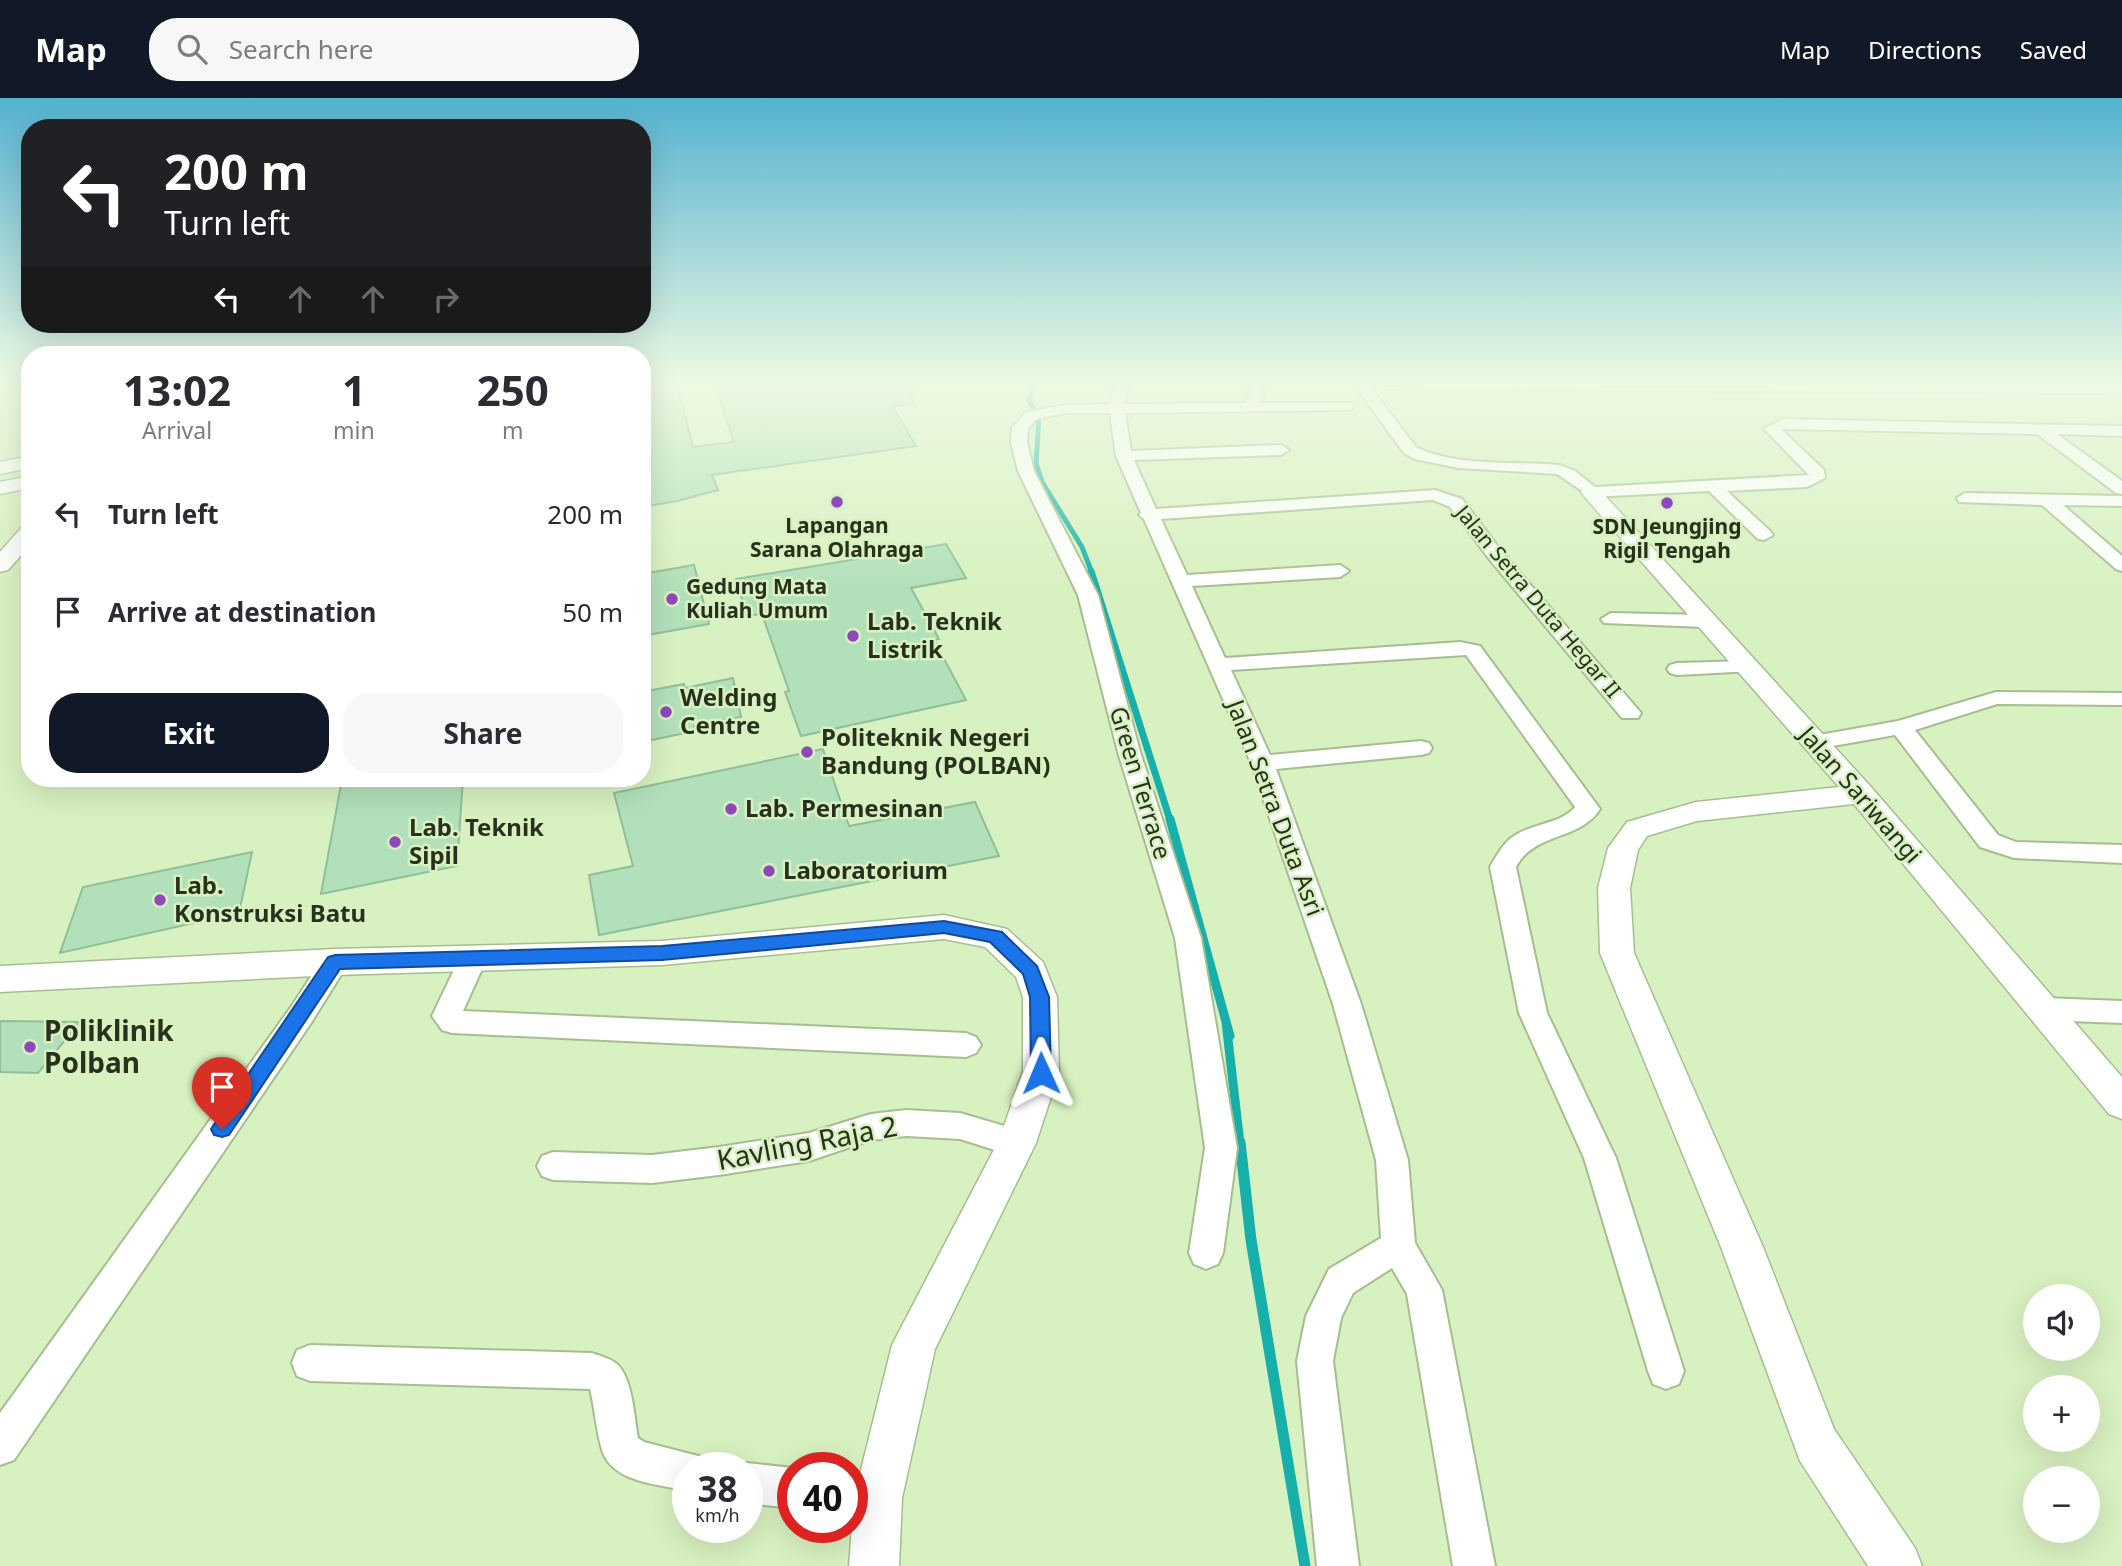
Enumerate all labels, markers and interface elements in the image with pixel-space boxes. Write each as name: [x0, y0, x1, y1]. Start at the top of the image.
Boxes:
search box: [149, 18, 639, 81]
text: Map: [35, 27, 107, 72]
icon: search: [173, 30, 211, 68]
text: Search here: [229, 31, 373, 67]
text: Map: [1780, 33, 1830, 66]
text: Directions: [1868, 33, 1982, 66]
text: Saved: [2020, 33, 2087, 66]
text: 200 m: [164, 138, 309, 204]
icon: left: [49, 147, 140, 238]
text: Turn left: [164, 201, 290, 244]
icon: left: [208, 280, 246, 318]
icon: ahead: [281, 280, 319, 318]
icon: ahead: [354, 280, 392, 318]
icon: right: [427, 280, 465, 318]
text: 13:02: [123, 361, 231, 418]
text: 1: [342, 361, 366, 418]
text: 250: [477, 361, 549, 418]
text: Arrival: [142, 414, 212, 446]
text: min: [333, 414, 375, 446]
text: m: [502, 414, 524, 446]
marker: Lapangan Sarana Olahraga: [829, 494, 845, 510]
icon: left: [49, 495, 87, 533]
marker: SDN Jeungjing Rigil Tengah: [1659, 495, 1675, 511]
text: Turn left: [108, 496, 219, 532]
text: 200 m: [547, 496, 623, 532]
street label: Jalan Setra Duta Hegar II: [1449, 498, 1628, 704]
place label: Lapangan Sarana Olahraga: [750, 511, 924, 563]
place label: SDN Jeungjing Rigil Tengah: [1593, 512, 1742, 564]
place label: Gedung Mata Kuliah Umum: [686, 572, 828, 624]
marker: Gedung Mata Kuliah Umum: [664, 591, 680, 607]
icon: arrive: [49, 593, 87, 631]
text: Arrive at destination: [108, 594, 377, 630]
text: 50 m: [562, 594, 623, 630]
place label: Lab. Teknik Listrik: [867, 604, 1002, 665]
marker: Lab. Teknik Listrik: [845, 628, 861, 644]
place label: Welding Centre: [680, 680, 777, 741]
button: Exit: [49, 693, 329, 773]
button: Share: [343, 693, 623, 773]
street label: Jalan Setra Duta Asri: [1219, 693, 1333, 920]
street label: Green Terrace: [1103, 702, 1180, 863]
marker: Welding Centre: [658, 704, 674, 720]
street label: Jalan Sariwangi: [1791, 717, 1930, 870]
place label: Politeknik Negeri Bandung (POLBAN): [821, 720, 1050, 781]
marker: Politeknik Negeri Bandung (POLBAN): [799, 744, 815, 760]
place label: Lab. Permesinan: [745, 791, 943, 824]
marker: Lab. Permesinan: [723, 801, 739, 817]
place label: Lab. Teknik Sipil: [409, 810, 544, 871]
marker: Lab. Teknik Sipil: [387, 834, 403, 850]
place label: Laboratorium: [783, 853, 948, 886]
marker: Laboratorium: [761, 863, 777, 879]
place label: Lab. Konstruksi Batu: [174, 868, 366, 929]
marker: Lab. Konstruksi Batu: [152, 892, 168, 908]
place label: Poliklinik Polban: [44, 1011, 174, 1081]
position arrow: [1004, 1036, 1078, 1110]
marker: Poliklinik Polban: [22, 1039, 38, 1055]
pin: [192, 1057, 252, 1129]
icon: arrive: [203, 1068, 241, 1106]
street label: Kavling Raja 2: [713, 1106, 900, 1178]
map controls: [2023, 1284, 2100, 1543]
button: sound: [2023, 1284, 2100, 1361]
button: +: [2023, 1375, 2100, 1452]
speed limit sign: 40: [777, 1452, 868, 1543]
text: 38: [697, 1465, 738, 1512]
button: −: [2023, 1466, 2100, 1543]
text: km/h: [695, 1503, 740, 1527]

